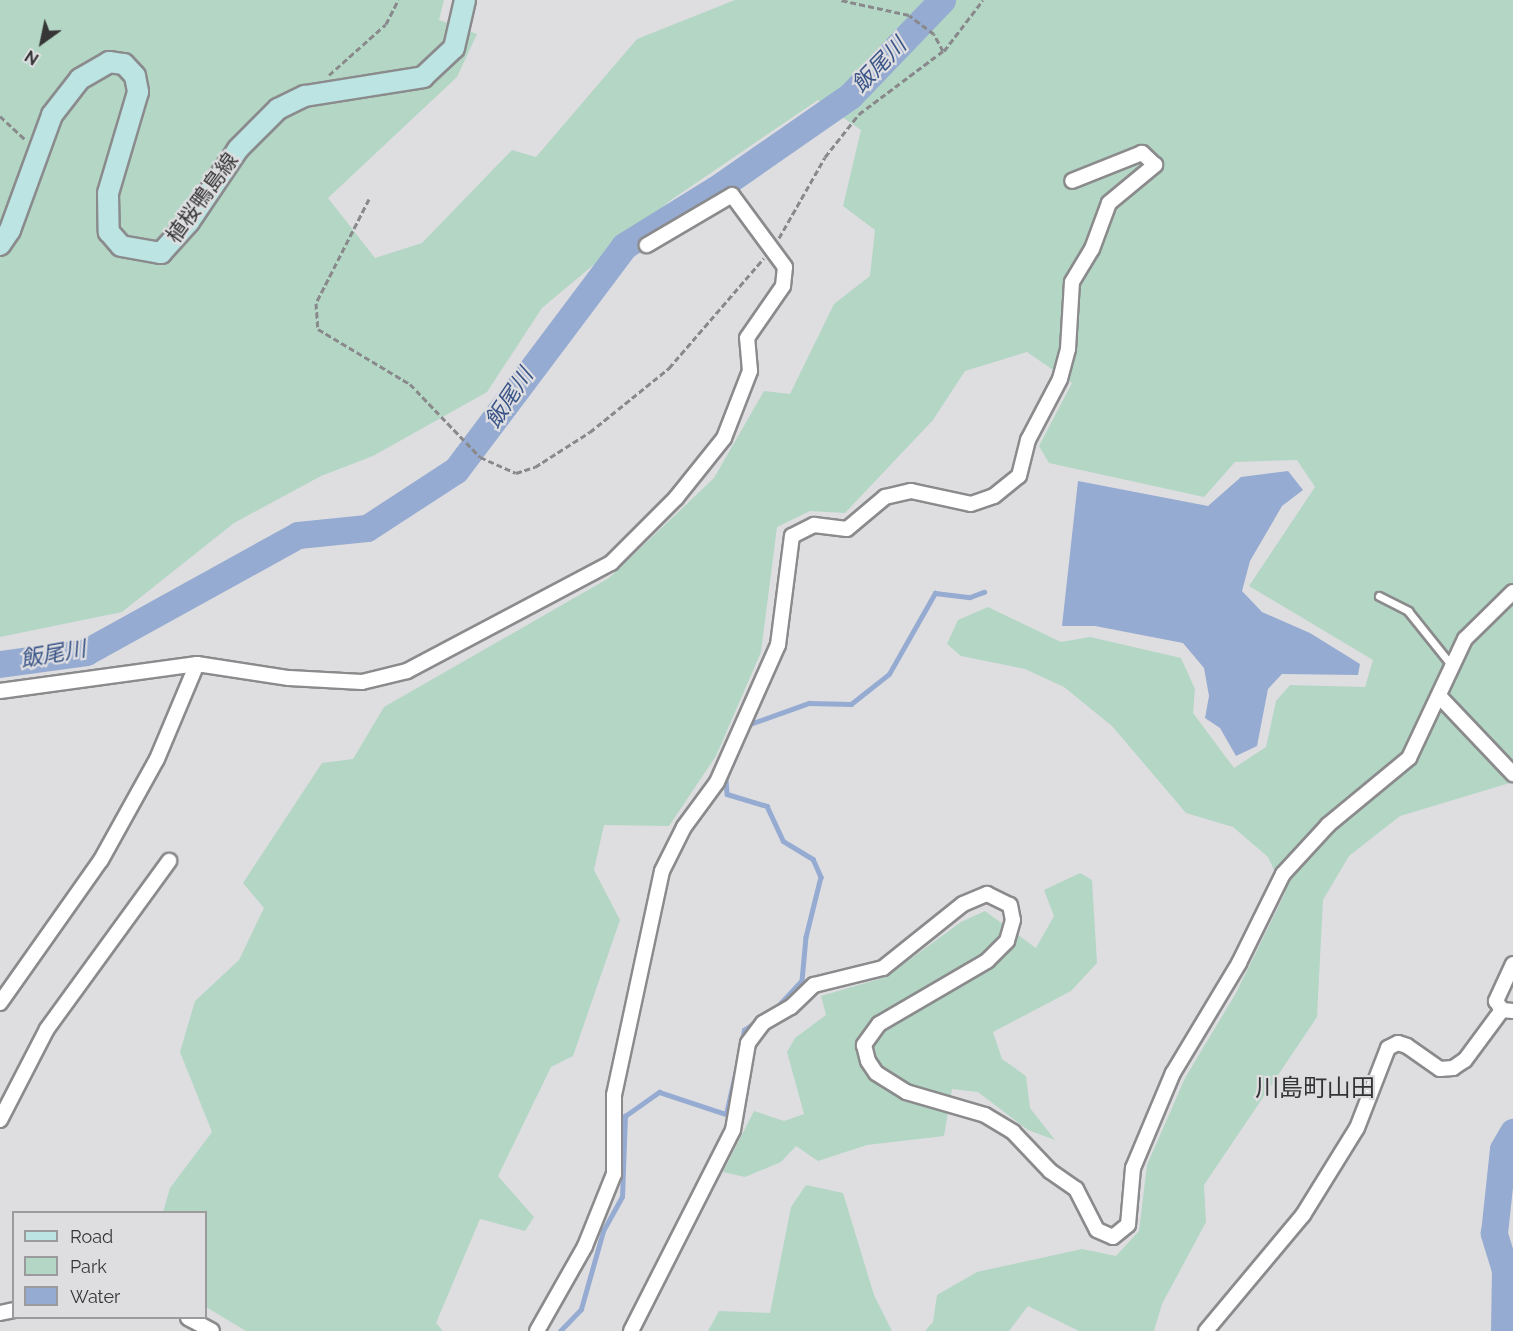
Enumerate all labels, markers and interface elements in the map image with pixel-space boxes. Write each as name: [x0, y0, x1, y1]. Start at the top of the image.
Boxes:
north arrow: [12, 12, 72, 72]
water label: 飯尾川: [847, 32, 911, 98]
text: N: [22, 46, 42, 69]
street label: 植桜鴨島線: [161, 148, 243, 248]
water label: 飯尾川: [480, 363, 538, 433]
water label: 飯尾川: [18, 635, 88, 673]
district label: 川島町山田: [1255, 1074, 1375, 1102]
legend: [12, 1211, 207, 1319]
text: Road: [70, 1226, 113, 1247]
text: Park: [70, 1256, 107, 1277]
text: Water: [70, 1286, 120, 1307]

